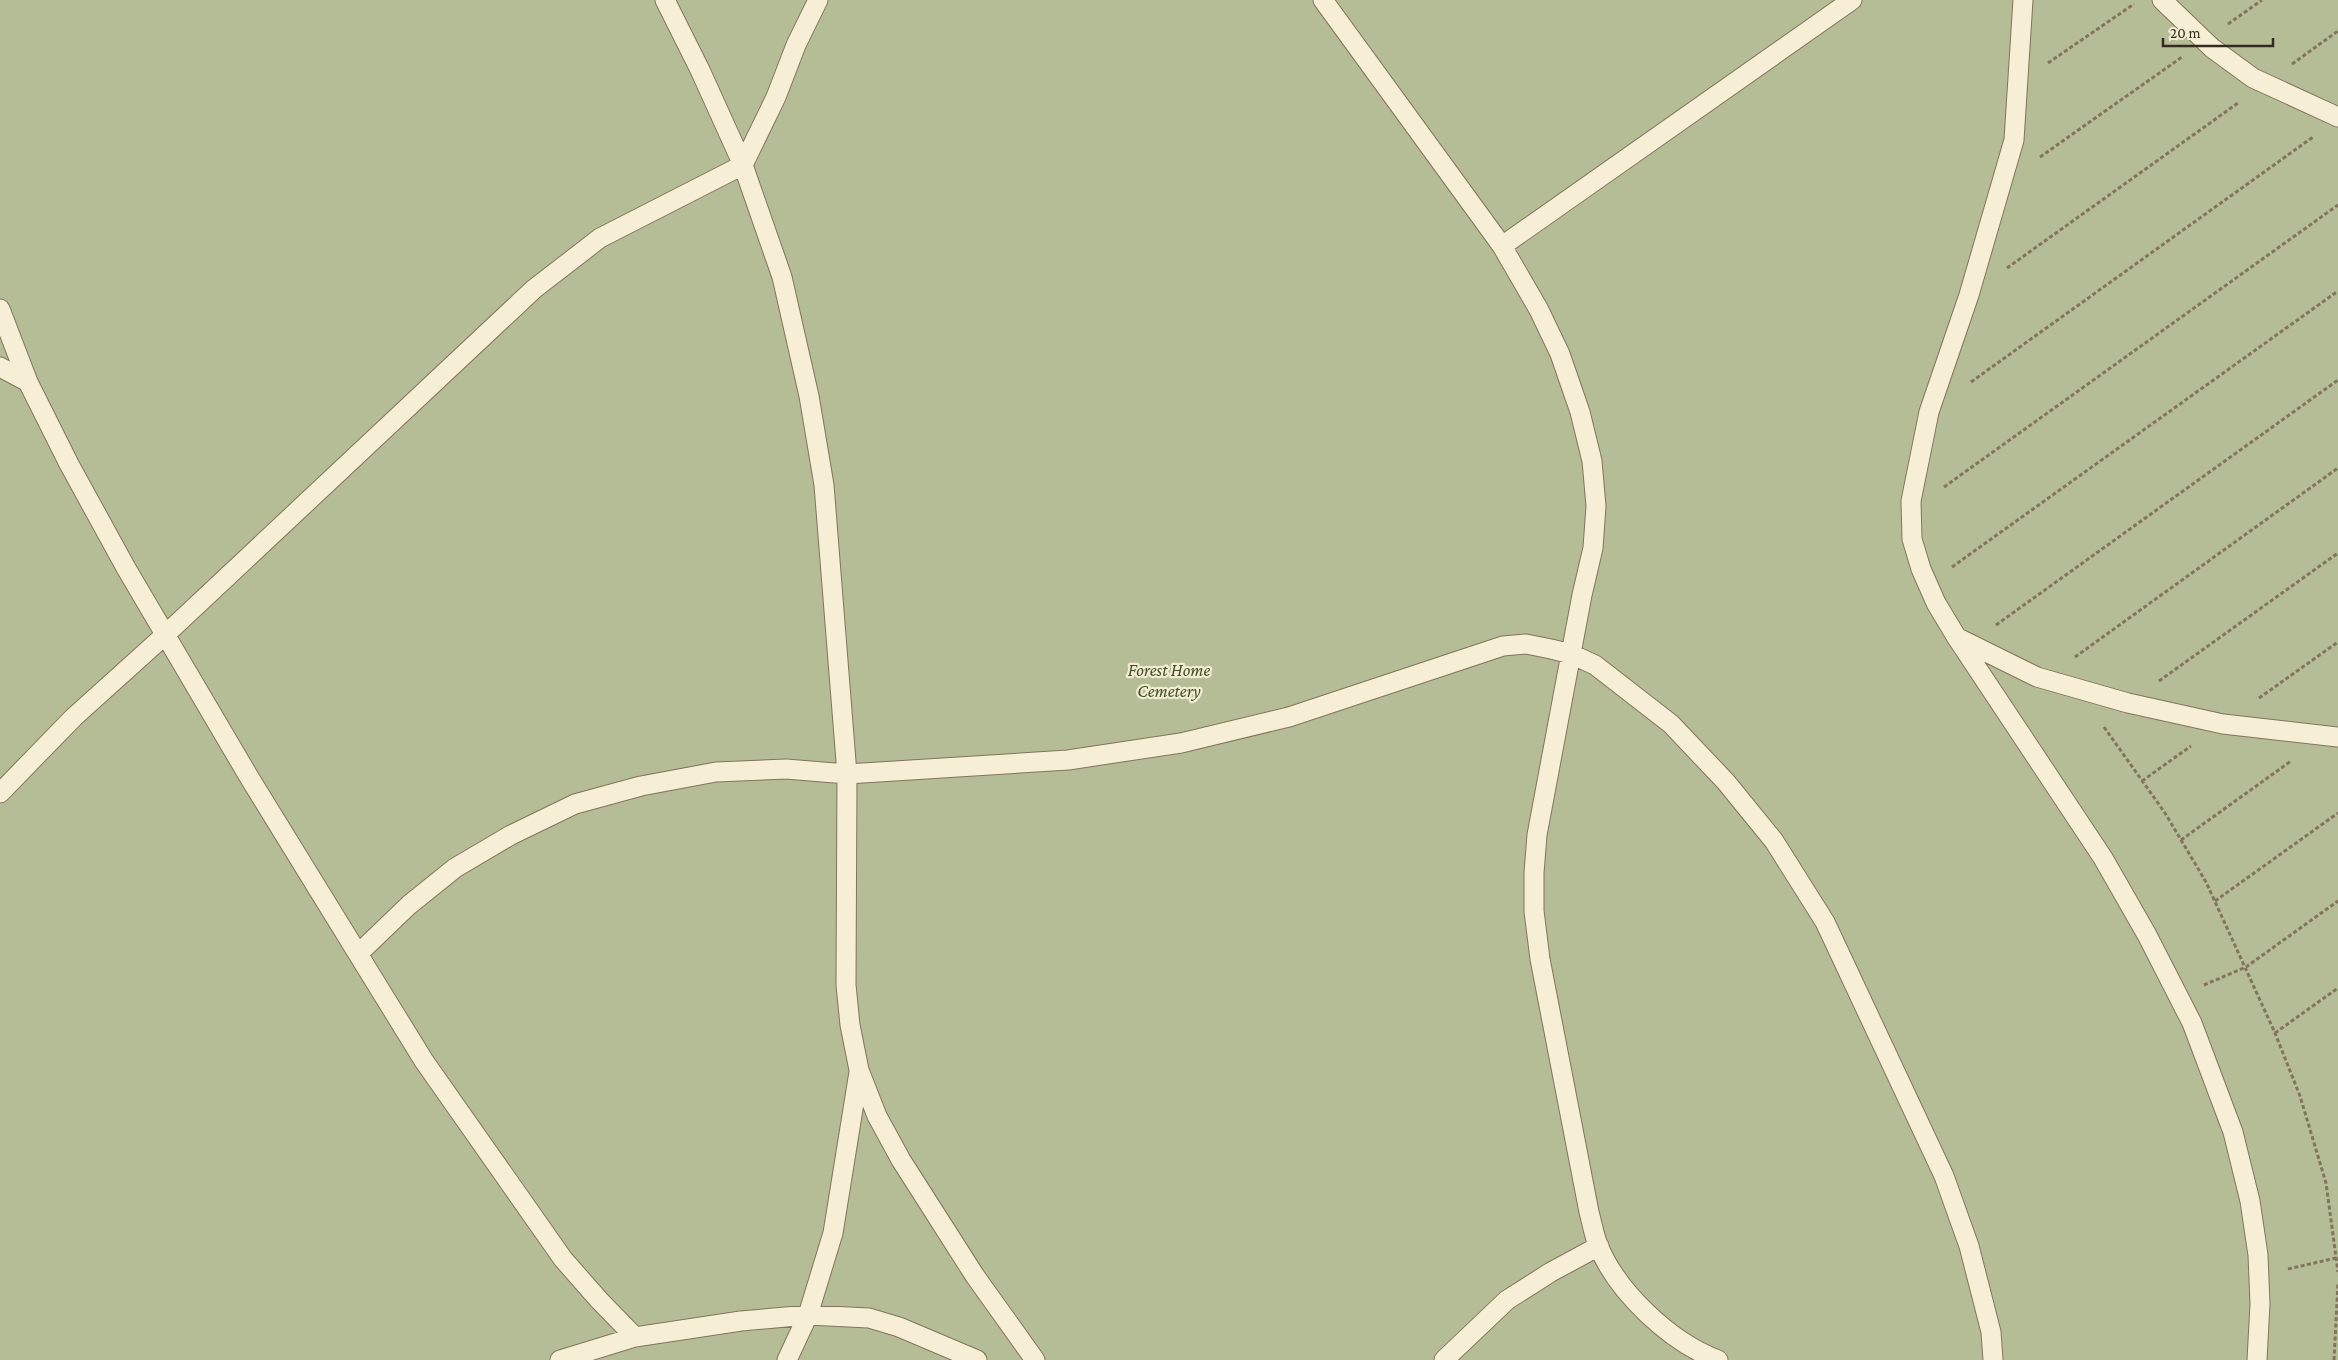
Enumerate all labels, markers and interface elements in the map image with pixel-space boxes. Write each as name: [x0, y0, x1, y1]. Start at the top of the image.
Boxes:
scale bar: [2163, 15, 2273, 47]
text: 20 m: [2170, 25, 2201, 41]
park label: Forest Home Cemetery: [1128, 660, 1211, 701]

